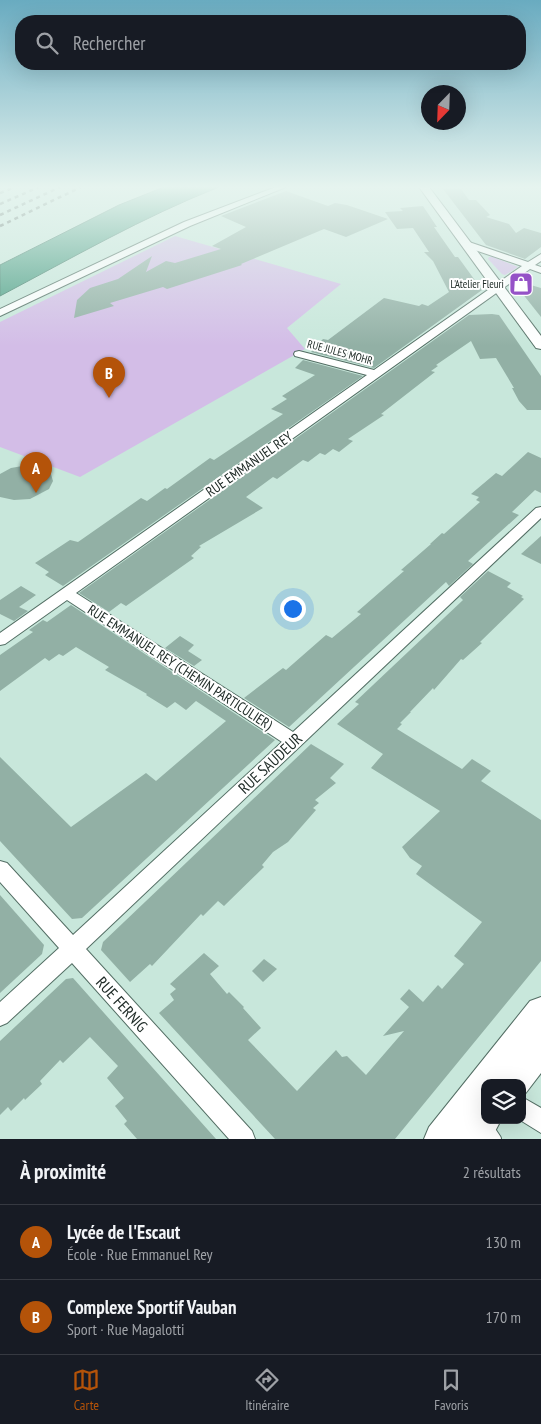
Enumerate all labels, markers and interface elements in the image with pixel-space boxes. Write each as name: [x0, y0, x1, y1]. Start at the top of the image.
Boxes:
search box: [15, 15, 526, 70]
icon: search: [33, 29, 61, 57]
text: Rechercher: [73, 31, 145, 55]
north arrow: [421, 85, 466, 130]
shop icon: L'Atelier Fleuri: [508, 271, 534, 297]
place label: L'Atelier Fleuri: [450, 277, 504, 291]
street label: RUE JULES MOHR: [306, 337, 374, 367]
pin: B: [93, 357, 125, 398]
street label: RUE EMMANUEL REY: [202, 427, 296, 501]
pin: A: [20, 452, 52, 493]
your location: [280, 596, 306, 622]
street label: RUE EMMANUEL REY (CHEMIN PARTICULIER): [84, 600, 276, 734]
street label: RUE SAUDEUR: [234, 728, 306, 798]
street label: RUE FERNIG: [92, 972, 152, 1036]
map controls: [481, 1079, 526, 1124]
button: layers: [481, 1079, 526, 1124]
text: À proximité: [20, 1158, 106, 1185]
text: 2 résultats: [463, 1162, 521, 1182]
text: Lycée de l'Escaut: [67, 1220, 180, 1244]
text: A: [32, 1232, 40, 1252]
text: 130 m: [486, 1232, 521, 1252]
text: École · Rue Emmanuel Rey: [67, 1244, 213, 1264]
text: Complexe Sportif Vauban: [67, 1295, 237, 1319]
text: B: [32, 1307, 40, 1327]
text: 170 m: [486, 1307, 521, 1327]
text: Sport · Rue Magalotti: [67, 1319, 185, 1339]
tab: Carte: [72, 1366, 100, 1414]
tab: Itinéraire: [245, 1366, 289, 1414]
tab: Favoris: [434, 1366, 469, 1414]

